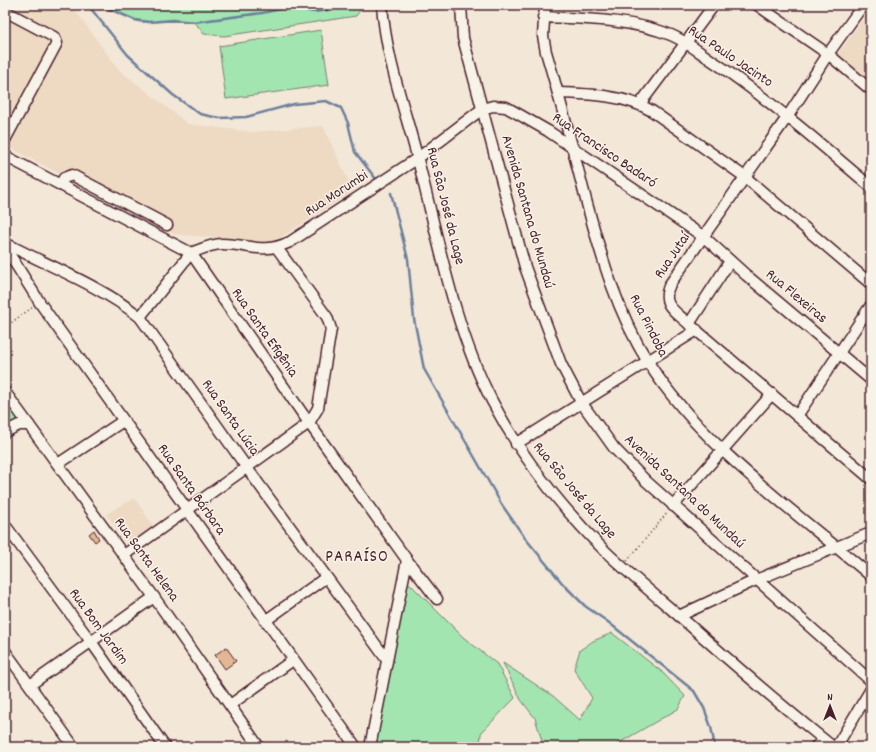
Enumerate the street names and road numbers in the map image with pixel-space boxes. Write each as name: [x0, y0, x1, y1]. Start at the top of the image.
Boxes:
street label: Rua Paulo Jacinto: [683, 20, 777, 94]
street label: Rua Francisco Badaró: [547, 108, 661, 194]
street label: Avenida Santana do Mundaú: [495, 133, 559, 291]
street label: Rua São José da Lage: [420, 145, 470, 268]
street label: Rua Morumbi: [301, 165, 373, 223]
street label: Rua Jutaí: [649, 227, 697, 283]
street label: Rua Flexeiras: [760, 264, 832, 330]
street label: Rua Santa Efigênia: [225, 284, 303, 383]
street label: Rua Pindoba: [623, 291, 674, 362]
street label: Rua Santa Lúcia: [195, 375, 265, 462]
street label: Avenida Santana do Mundaú: [618, 430, 750, 554]
street label: Rua São José da Lage: [527, 438, 621, 545]
street label: Rua Santa Bárbara: [151, 440, 231, 541]
street label: Rua Santa Helena: [108, 513, 185, 607]
street label: Rua Bom Jardim: [63, 584, 133, 670]

